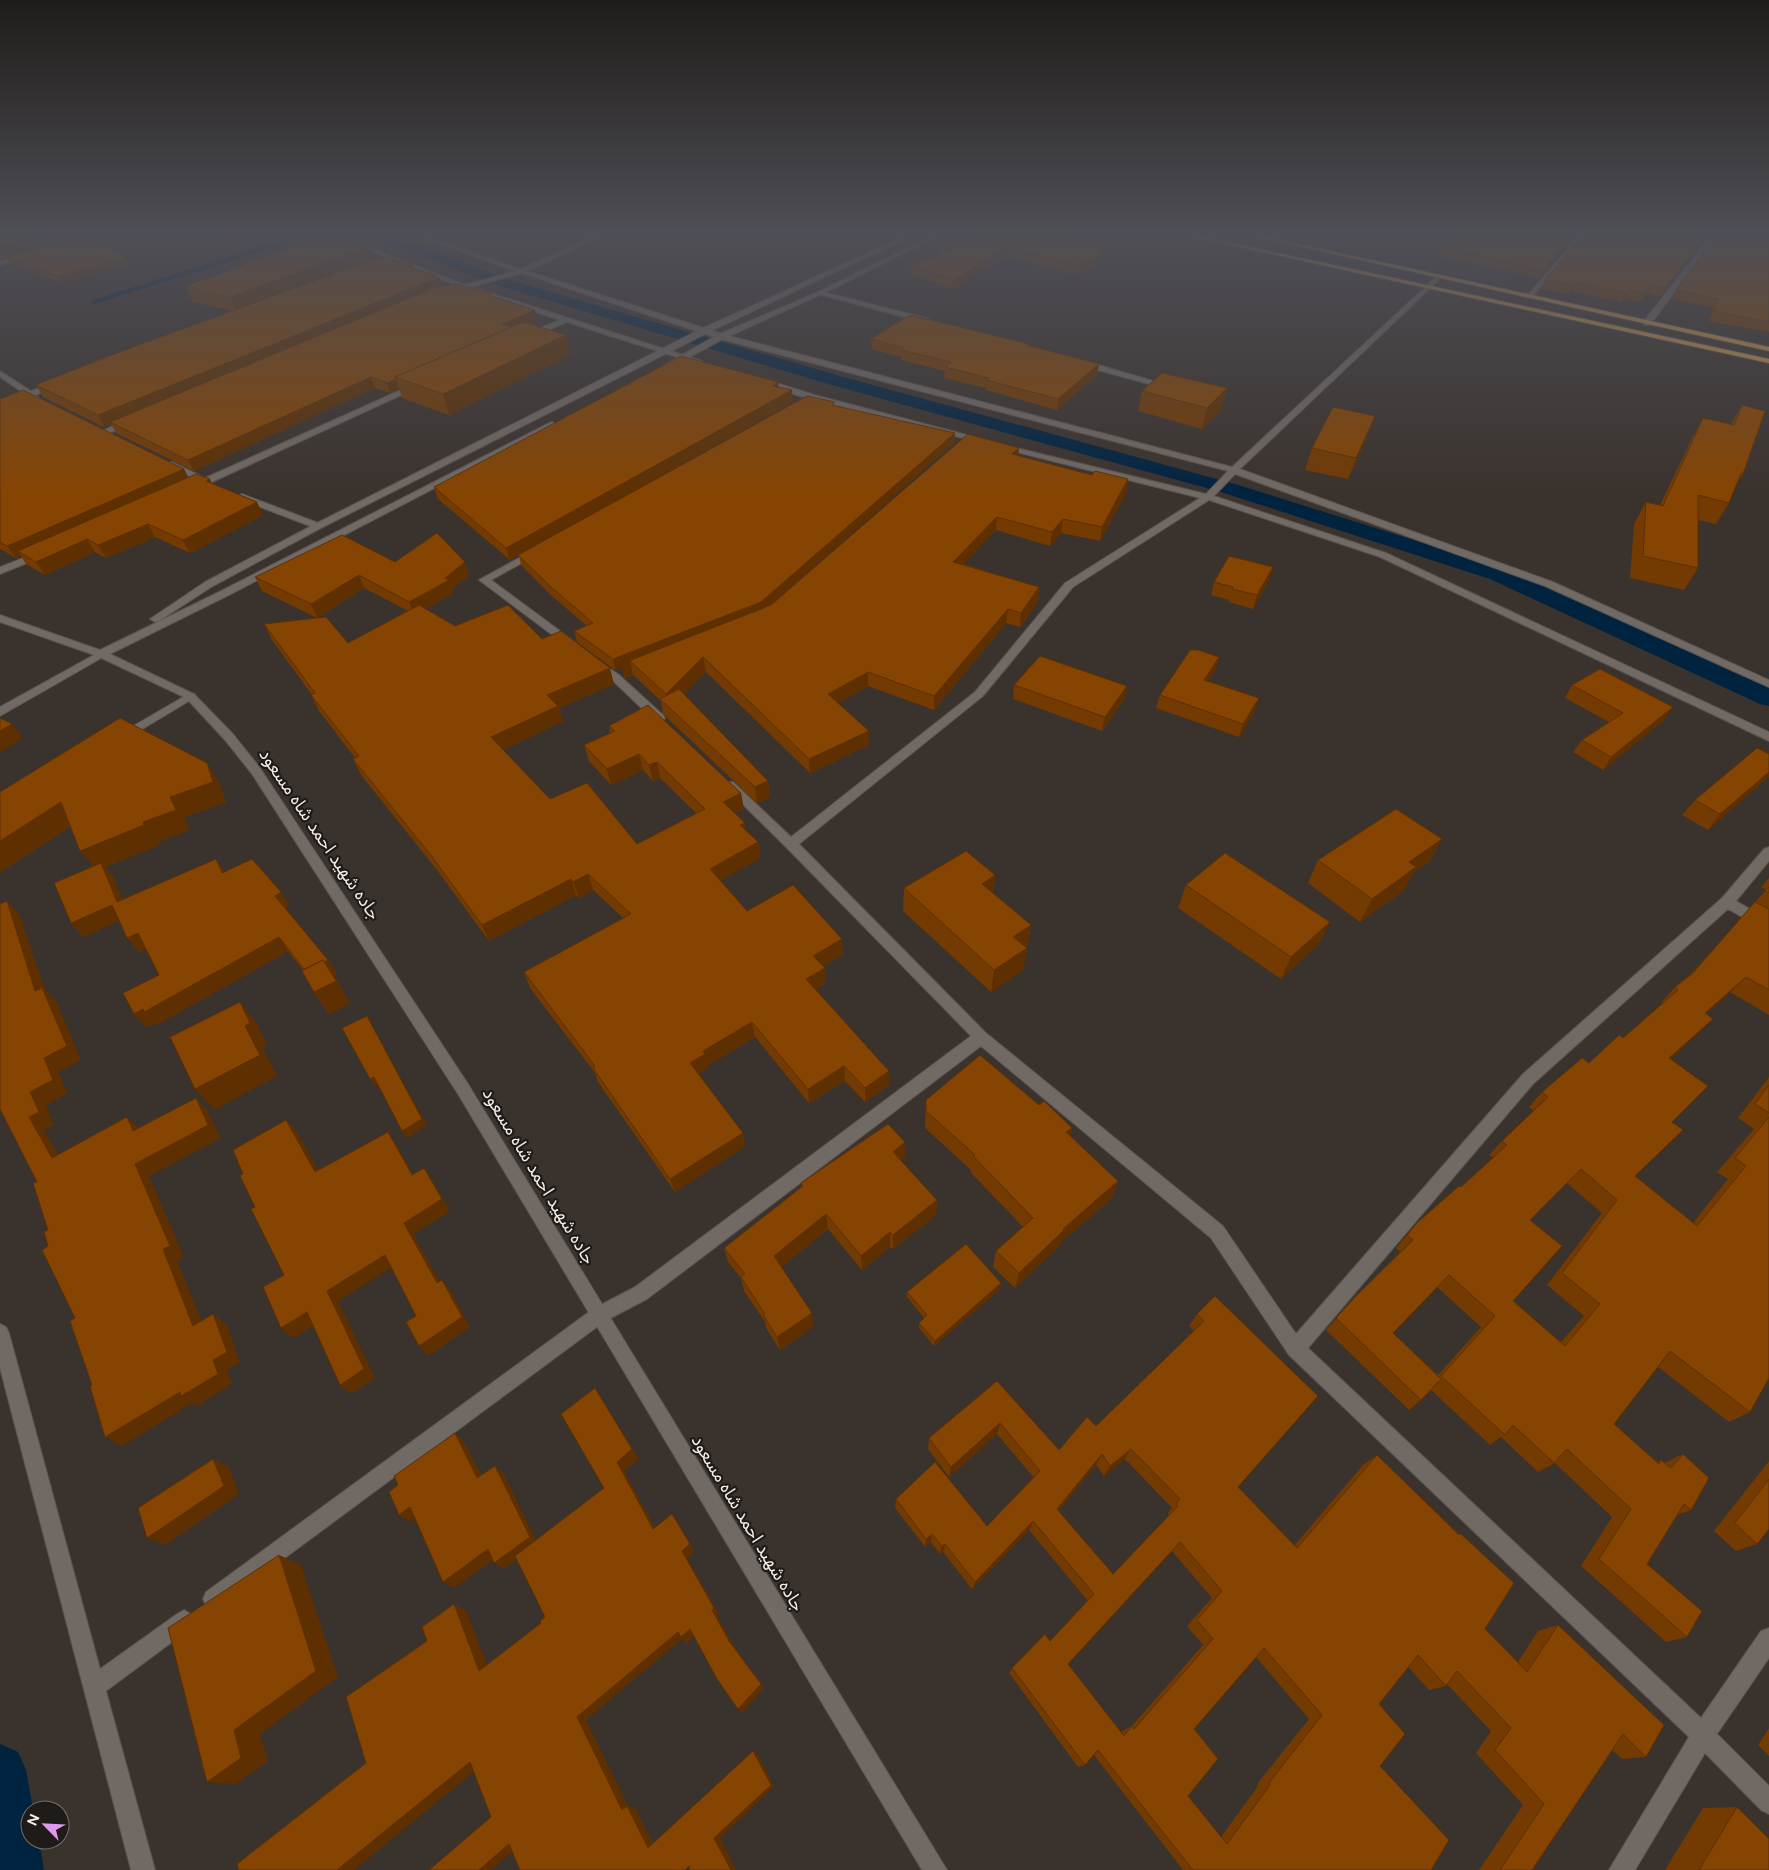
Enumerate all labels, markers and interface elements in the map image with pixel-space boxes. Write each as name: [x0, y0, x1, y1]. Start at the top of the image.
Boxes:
street label: جاده شهيد احمد شاه مسعود: [254, 744, 386, 924]
street label: جاده شهيد احمد شاه مسعود: [478, 1084, 600, 1268]
street label: جاده شهيد احمد شاه مسعود: [687, 1431, 809, 1615]
north arrow: [20, 1800, 70, 1850]
text: N: [24, 1812, 44, 1828]

